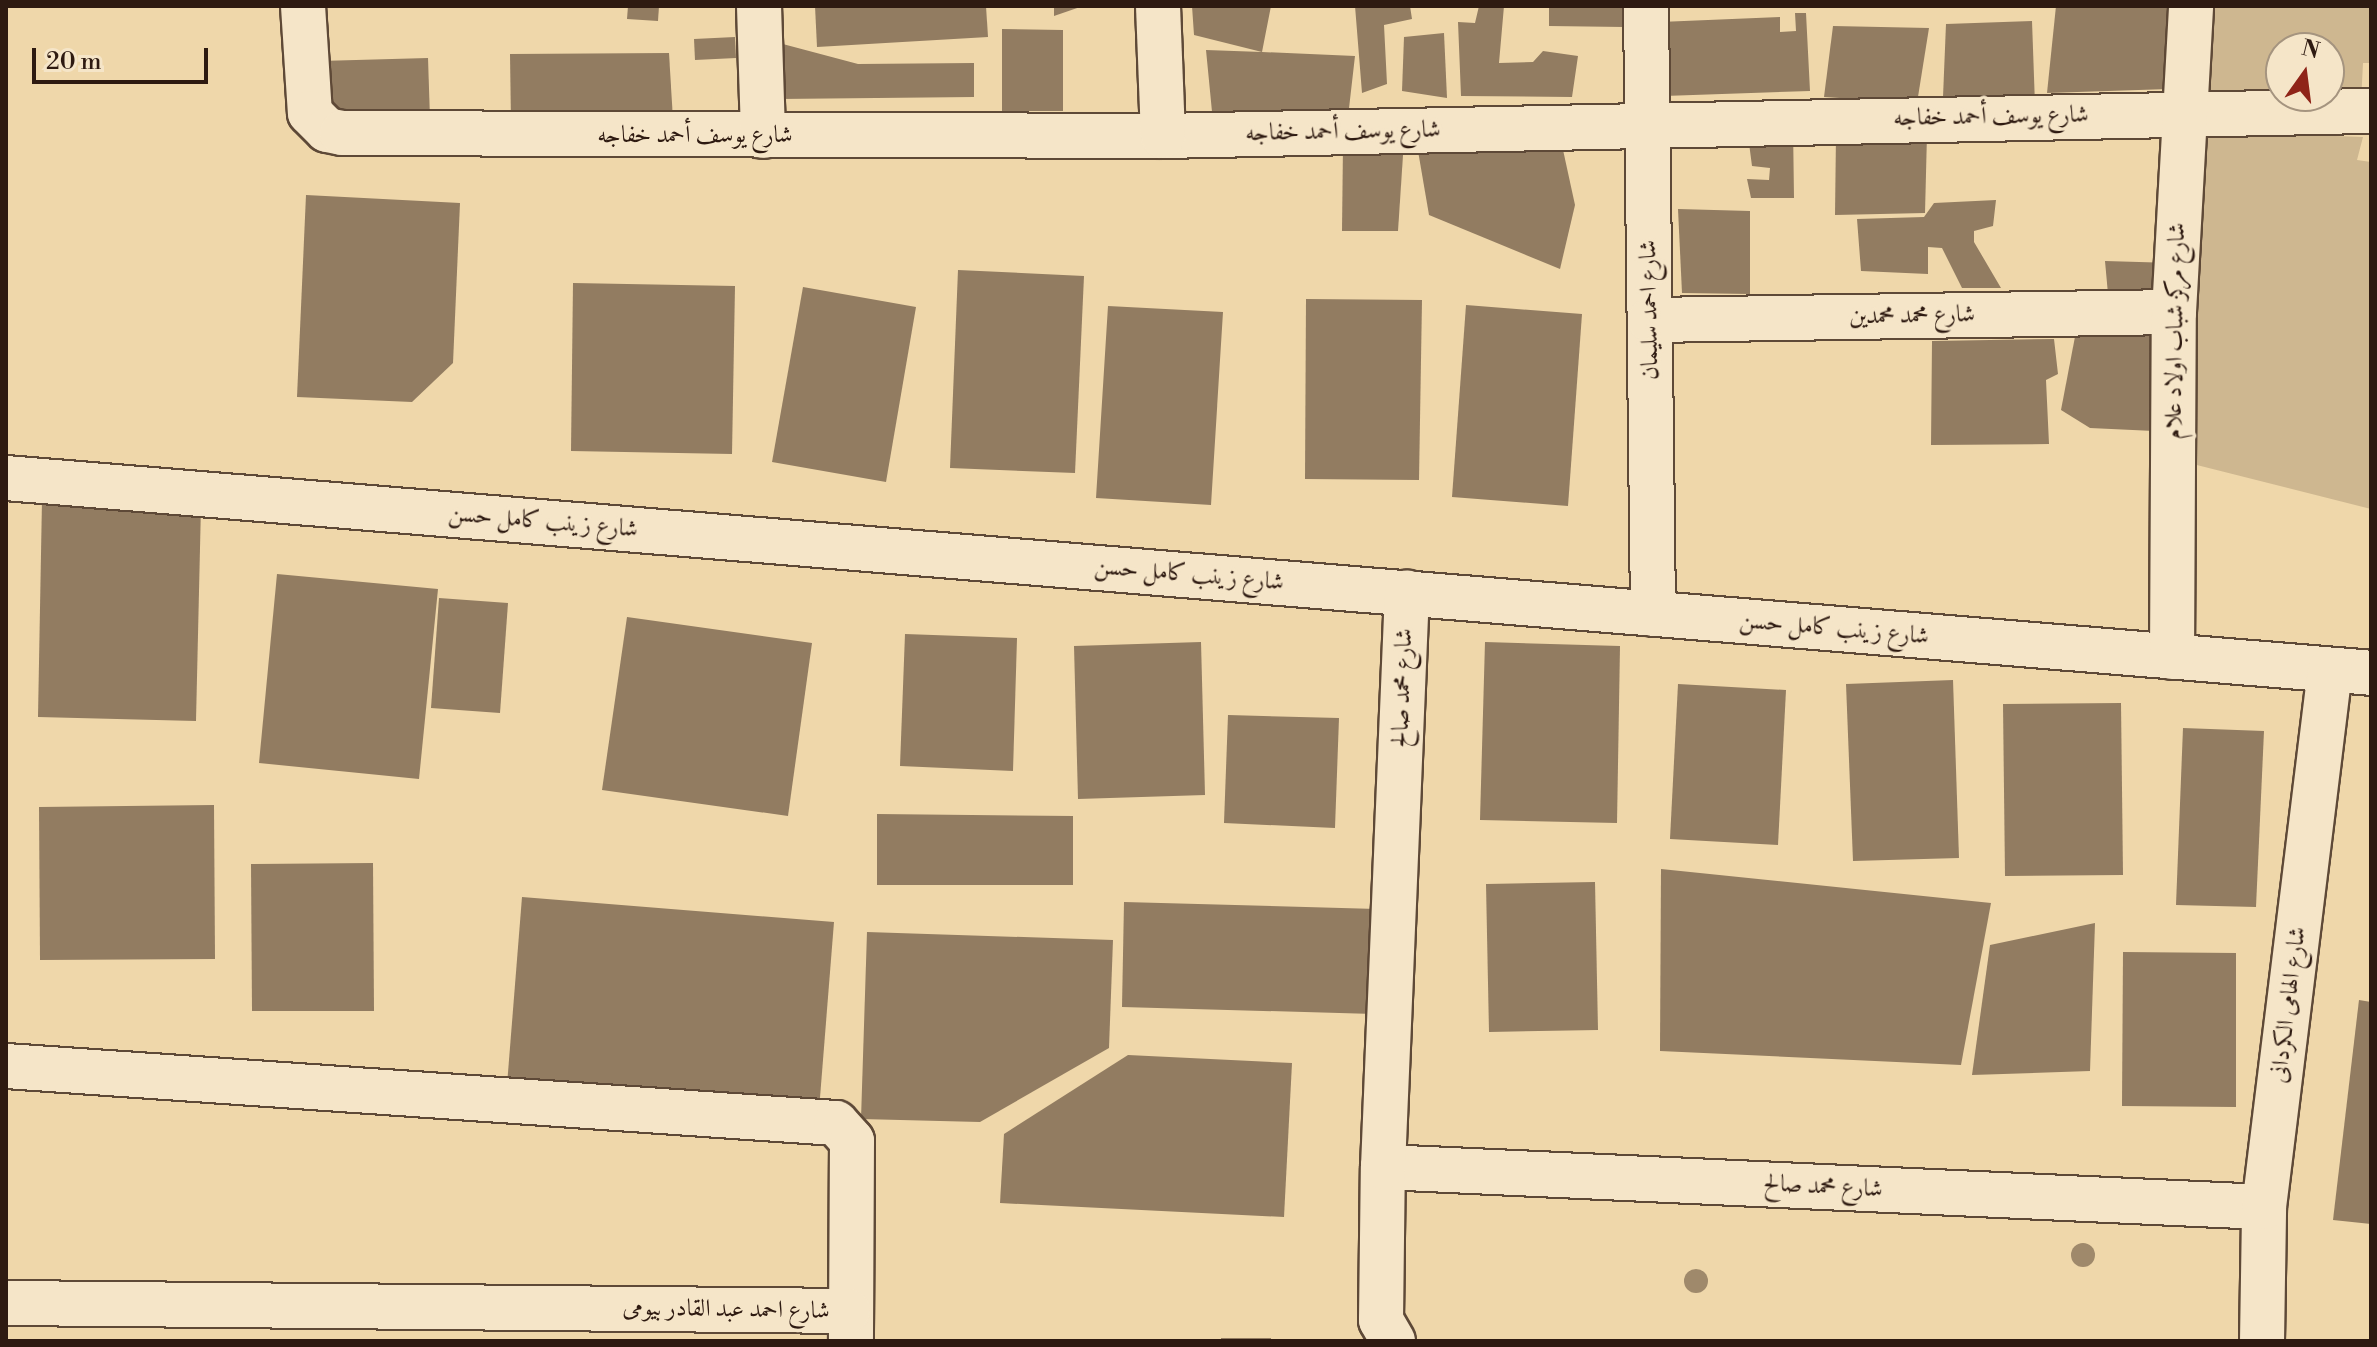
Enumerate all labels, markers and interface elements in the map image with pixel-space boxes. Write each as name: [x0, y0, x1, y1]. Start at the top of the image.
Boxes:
scale bar: [36, 32, 212, 82]
north arrow: [2265, 32, 2345, 112]
text: N: [2299, 35, 2322, 65]
text: 20 m: [46, 47, 102, 77]
street label: شارع يوسف أحمد خفاجه: [1893, 101, 2089, 133]
street label: شارع يوسف أحمد خفاجه: [1245, 116, 1441, 148]
street label: شارع يوسف أحمد خفاجه: [597, 122, 793, 150]
street label: شارع مركز شباب اولاد علام: [2160, 222, 2192, 440]
street label: شارع احمد سليمان: [1634, 240, 1666, 380]
street label: شارع محمد محمدين: [1849, 301, 1975, 331]
street label: شارع زينب كامل حسن: [447, 499, 639, 545]
street label: شارع زينب كامل حسن: [1093, 552, 1285, 598]
street label: شارع زينب كامل حسن: [1738, 606, 1930, 652]
street label: شارع محمد صالح: [1387, 628, 1419, 748]
street label: شارع الهامى الكردانى: [2265, 925, 2313, 1085]
street label: شارع محمد صالح: [1763, 1169, 1883, 1205]
street label: شارع احمد عبد القادر بيومى: [622, 1294, 830, 1326]

